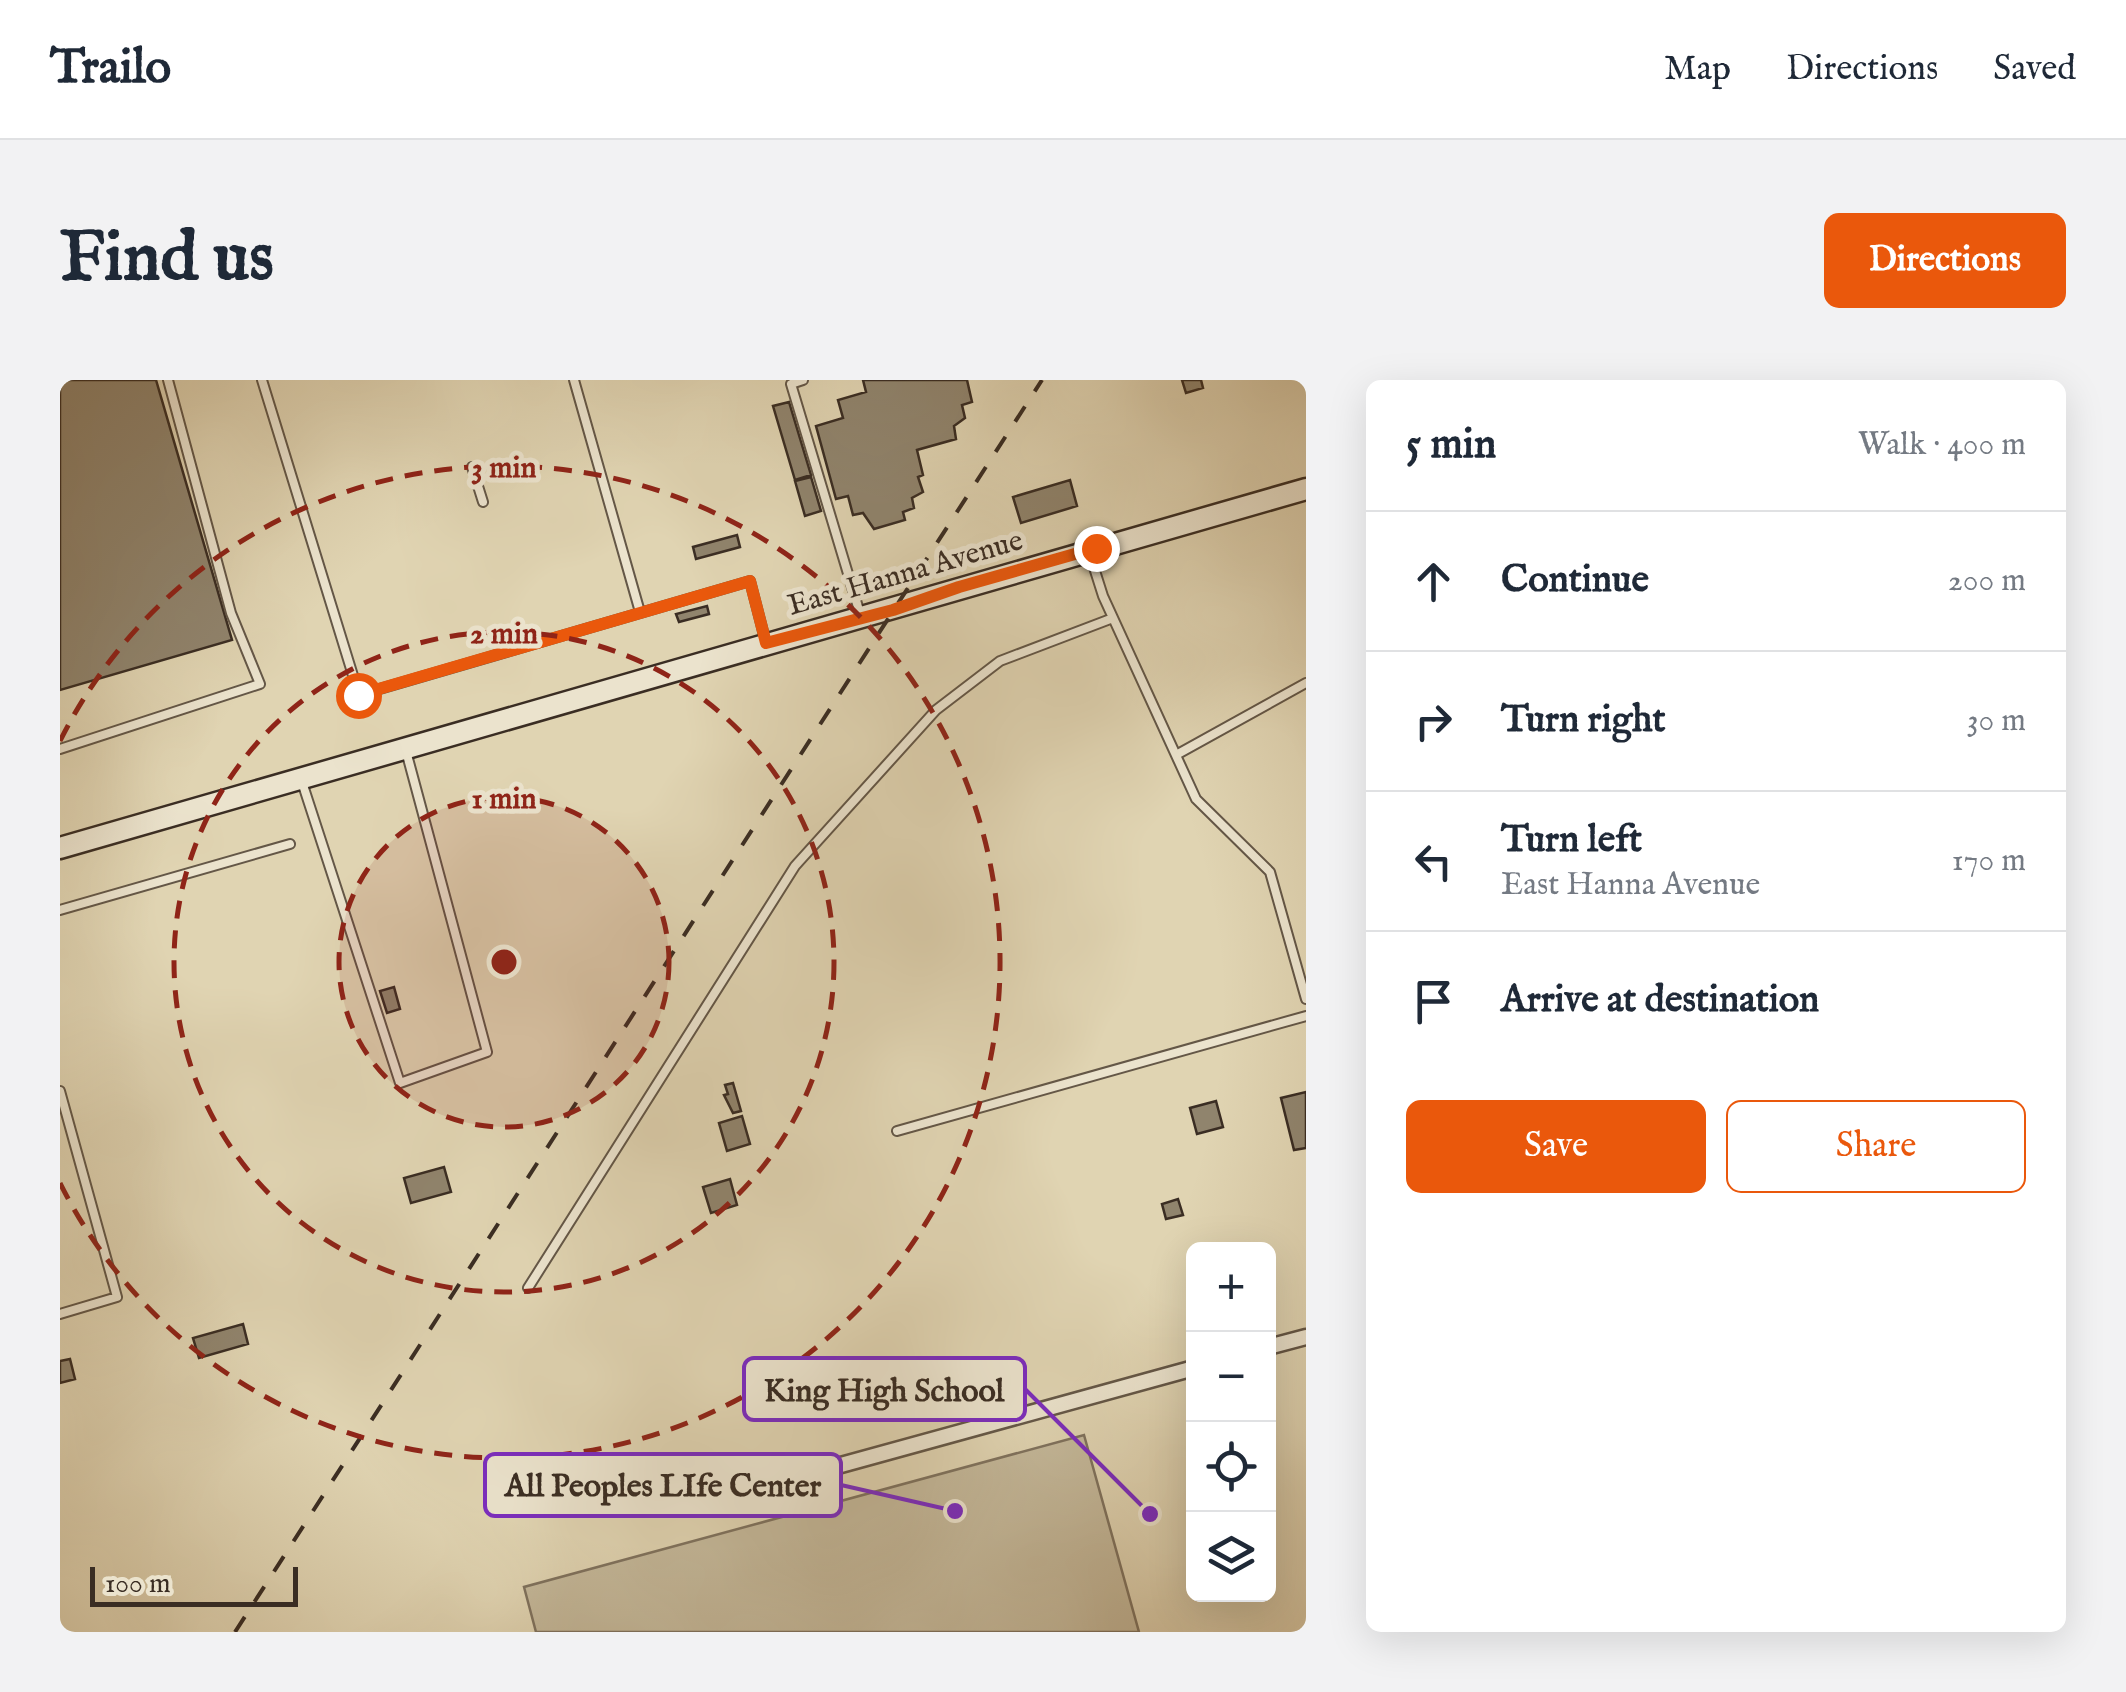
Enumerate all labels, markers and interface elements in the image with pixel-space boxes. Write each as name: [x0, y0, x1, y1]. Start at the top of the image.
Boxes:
text: Trailo: [50, 39, 171, 99]
text: Map: [1664, 47, 1731, 92]
text: Directions: [1786, 47, 1938, 92]
text: Saved: [1993, 47, 2076, 92]
button: Directions: [1824, 213, 2066, 308]
text: Find us: [60, 216, 274, 304]
text: 5 min: [1406, 419, 1496, 472]
text: Walk · 400 m: [1858, 425, 2026, 466]
text: 3 min: [472, 450, 536, 488]
street label: East Hanna Avenue: [784, 522, 1028, 626]
route end: [1074, 526, 1120, 572]
icon: ahead: [1406, 554, 1461, 609]
text: Continue: [1501, 557, 1649, 605]
text: 200 m: [1948, 561, 2026, 602]
text: 2 min: [470, 616, 538, 654]
route start: [336, 673, 382, 719]
icon: right: [1406, 694, 1461, 749]
text: Turn right: [1501, 697, 1665, 745]
text: 30 m: [1967, 701, 2026, 742]
text: 1 min: [472, 781, 536, 819]
text: Turn left: [1501, 817, 1642, 865]
icon: left: [1406, 834, 1461, 889]
text: 170 m: [1952, 841, 2026, 882]
text: East Hanna Avenue: [1501, 865, 1760, 906]
centre of rings: [486, 944, 522, 980]
icon: arrive: [1406, 974, 1461, 1029]
text: Arrive at destination: [1501, 977, 1819, 1025]
button: Save: [1406, 1100, 1706, 1193]
button: Share: [1726, 1100, 2026, 1193]
map controls: [1186, 1242, 1276, 1602]
button: +: [1186, 1242, 1276, 1332]
button: −: [1186, 1332, 1276, 1422]
callout: King High School: [744, 1358, 1025, 1420]
text: King High School: [764, 1372, 1006, 1413]
button: locate: [1186, 1422, 1276, 1512]
callout: All Peoples LIfe Center: [485, 1454, 841, 1516]
text: All Peoples LIfe Center: [503, 1467, 822, 1508]
button: layers: [1186, 1512, 1276, 1602]
scale bar: [90, 1562, 298, 1606]
text: 100 m: [105, 1567, 171, 1602]

